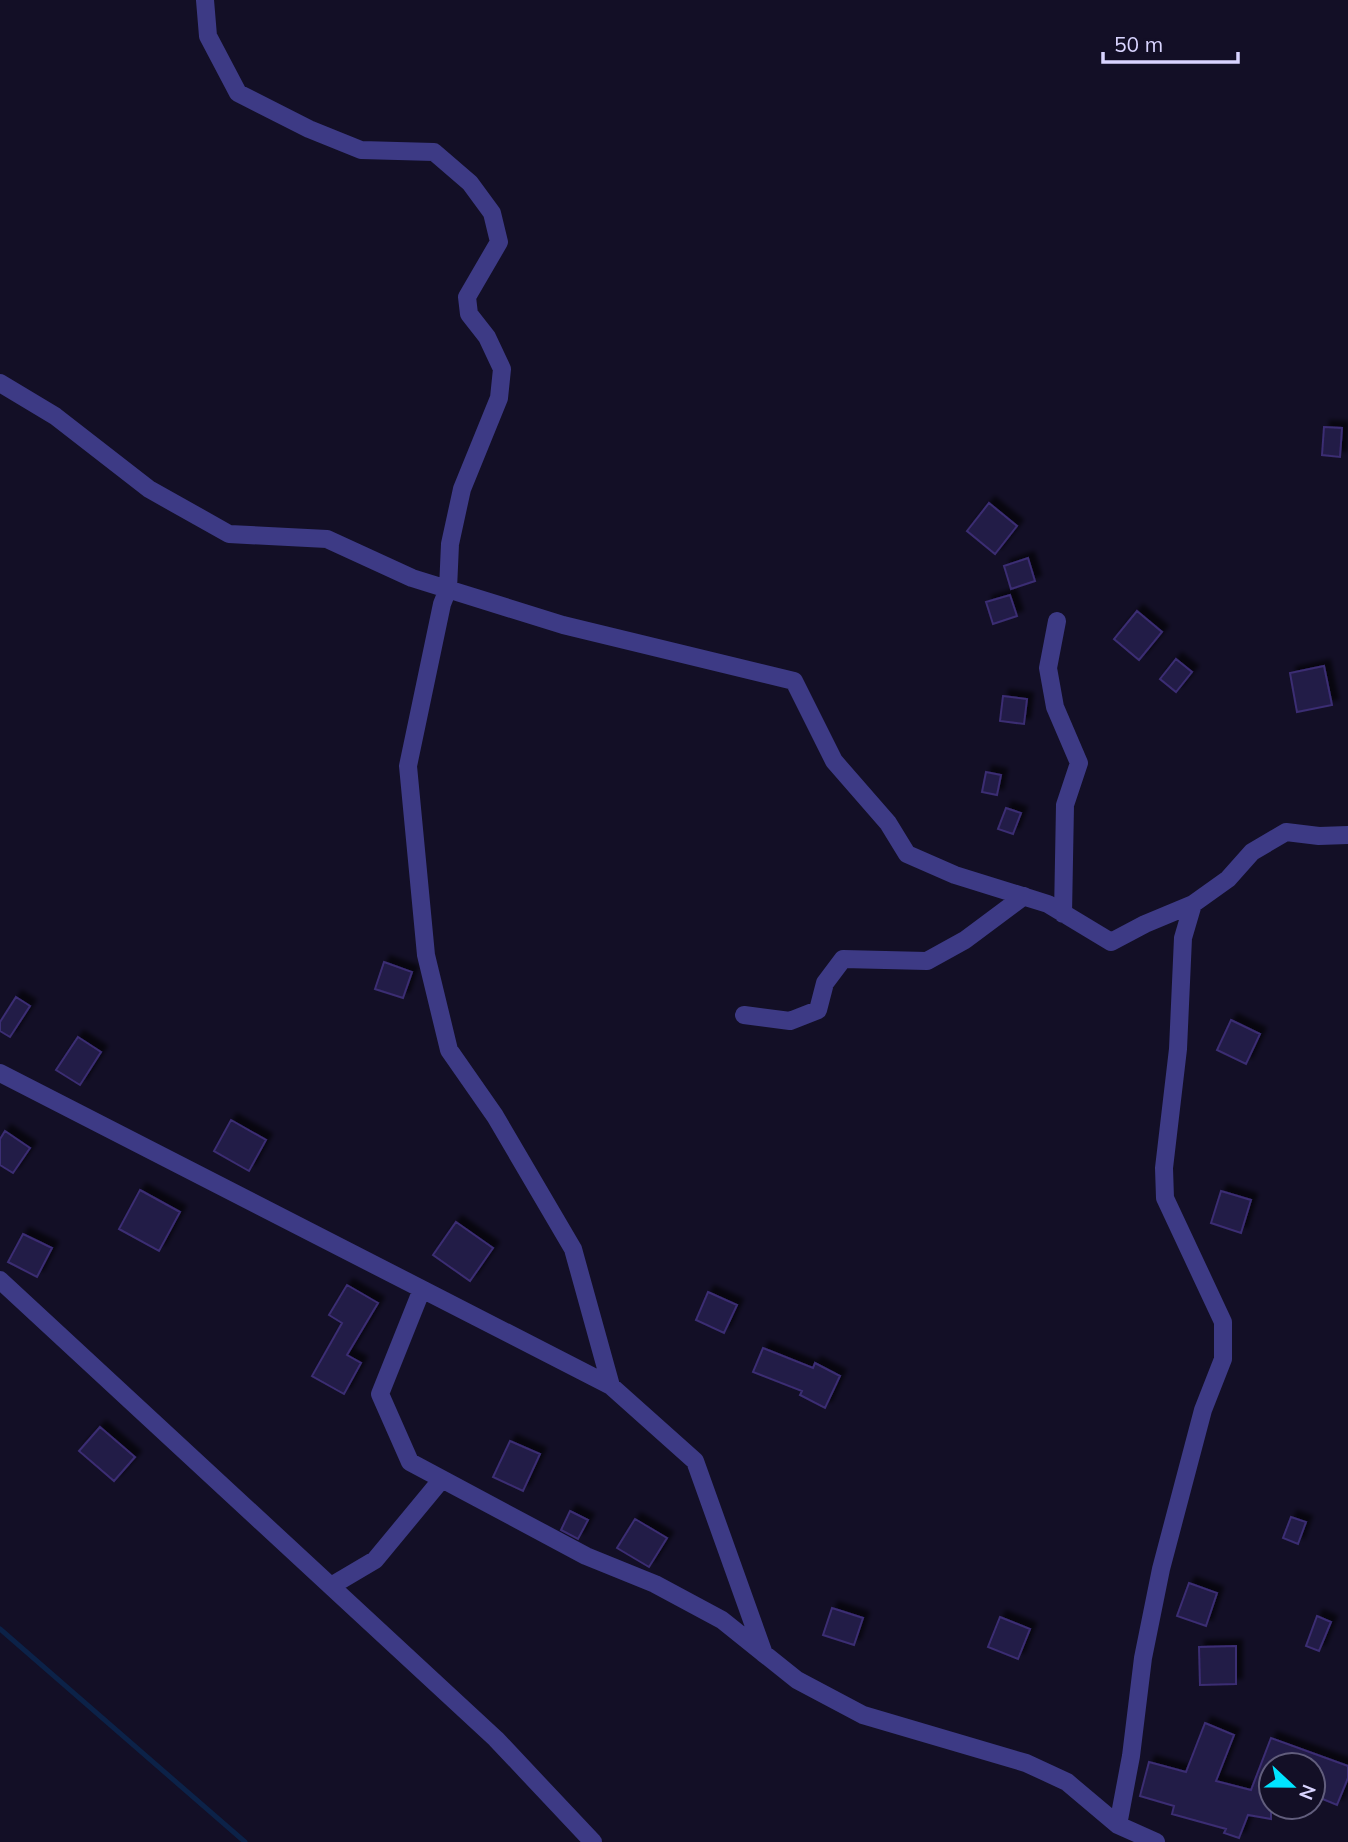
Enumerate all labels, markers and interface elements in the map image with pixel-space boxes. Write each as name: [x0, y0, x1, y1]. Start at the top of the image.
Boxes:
scale bar: [1103, 21, 1238, 65]
text: 50 m: [1114, 31, 1163, 57]
north arrow: [1257, 1751, 1327, 1821]
text: N: [1294, 1781, 1322, 1804]

